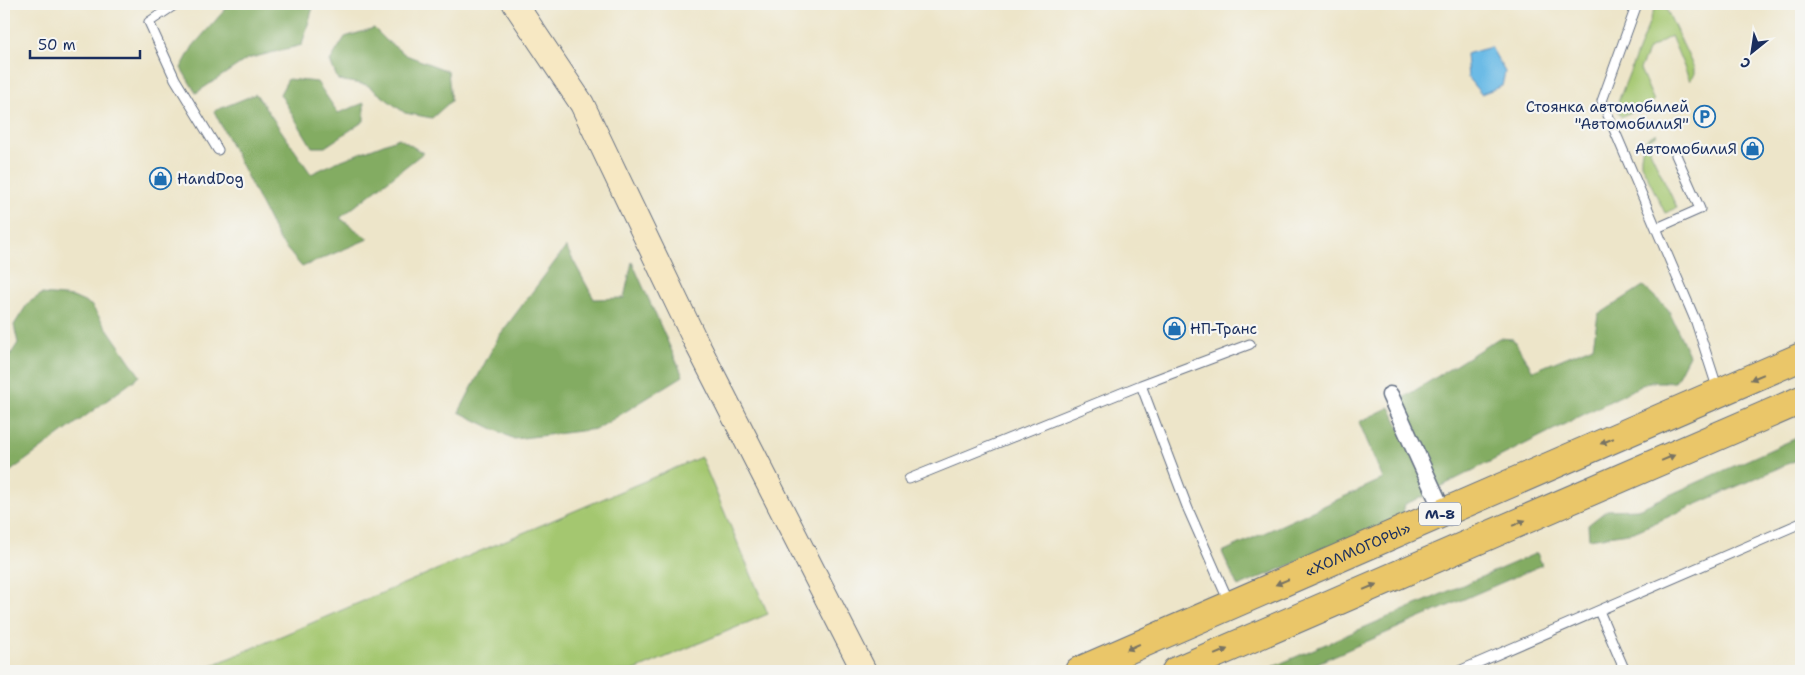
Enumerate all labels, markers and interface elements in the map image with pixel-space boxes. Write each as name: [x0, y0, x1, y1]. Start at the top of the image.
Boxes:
scale bar: [30, 28, 140, 60]
north arrow: [1728, 28, 1778, 78]
text: 50 m: [38, 35, 76, 55]
text: С: [1737, 53, 1754, 73]
place label: Стоянка автомобилей "АвтомобилиЯ": [1526, 97, 1689, 134]
parking icon: Стоянка автомобилей "АвтомобилиЯ": [1693, 104, 1717, 128]
shop icon: АвтомобилиЯ: [1741, 137, 1765, 161]
place label: АвтомобилиЯ: [1635, 139, 1737, 159]
shop icon: HandDog: [149, 167, 173, 191]
place label: HandDog: [177, 169, 244, 189]
shop icon: НП-Транс: [1162, 317, 1186, 341]
place label: НП-Транс: [1190, 319, 1257, 339]
one-way arrow: [1750, 373, 1764, 381]
one-way arrow: [1600, 438, 1614, 446]
one-way arrow: [1661, 454, 1675, 462]
road number: М-8: [1419, 502, 1461, 526]
street label: «ХОЛМОГОРЫ»: [1302, 518, 1414, 582]
one-way arrow: [1512, 518, 1526, 526]
one-way arrow: [1275, 579, 1289, 587]
one-way arrow: [1363, 583, 1377, 591]
one-way arrow: [1126, 644, 1140, 652]
one-way arrow: [1214, 647, 1228, 655]

